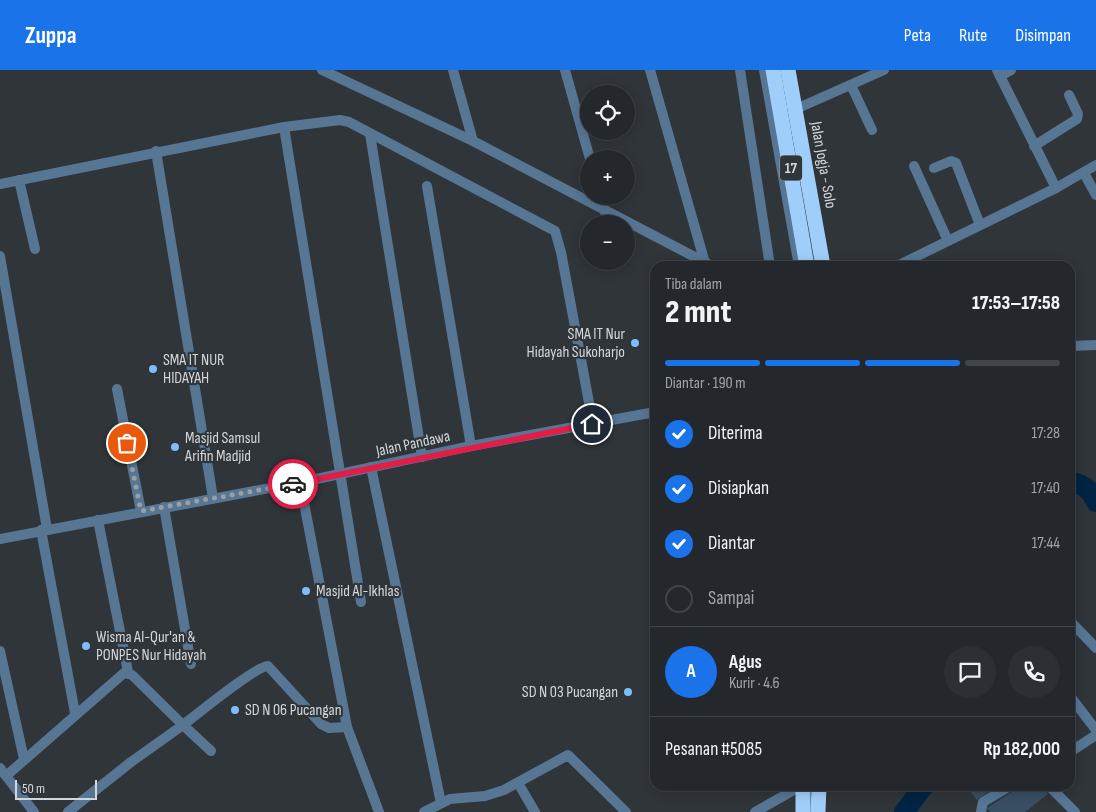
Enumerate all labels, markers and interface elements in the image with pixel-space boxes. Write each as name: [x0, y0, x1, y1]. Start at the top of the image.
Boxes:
text: Zuppa: [25, 21, 76, 50]
text: Peta: [904, 25, 931, 46]
text: Rute: [959, 25, 987, 46]
text: Disimpan: [1015, 25, 1071, 46]
map controls: [580, 85, 635, 270]
button: locate: [580, 85, 635, 140]
street label: Jalan Jogja - Solo: [806, 119, 840, 210]
button: +: [580, 150, 635, 205]
road number: 17: [780, 156, 802, 180]
button: −: [580, 215, 635, 270]
text: Tiba dalam: [665, 275, 722, 294]
text: 17:53–17:58: [972, 292, 1060, 315]
text: 2 mnt: [665, 293, 731, 332]
place label: SMA IT Nur Hidayah Sukoharjo: [527, 325, 625, 362]
marker: SMA IT Nur Hidayah Sukoharjo: [629, 337, 641, 349]
place label: SMA IT NUR HIDAYAH: [163, 351, 225, 388]
marker: SMA IT NUR HIDAYAH: [147, 363, 159, 375]
text: Diantar · 190 m: [665, 374, 745, 393]
pin: [571, 403, 613, 445]
icon: home: [578, 410, 606, 438]
icon: check: [665, 420, 693, 448]
pin: [106, 422, 148, 464]
text: Diterima: [708, 422, 763, 445]
text: 17:28: [1032, 424, 1060, 443]
street label: Jalan Pandawa: [373, 427, 452, 461]
icon: bag: [113, 429, 141, 457]
place label: Masjid Samsul Arifin Madjid: [184, 429, 260, 466]
marker: Masjid Samsul Arifin Madjid: [169, 441, 181, 453]
courier: [268, 459, 318, 509]
icon: car: [279, 470, 307, 498]
icon: check: [665, 475, 693, 503]
text: Disiapkan: [708, 477, 769, 500]
text: 17:40: [1031, 479, 1060, 498]
icon: check: [665, 530, 693, 558]
text: Diantar: [708, 532, 755, 555]
text: 17:44: [1032, 534, 1060, 553]
place label: Masjid Al-Ikhlas: [316, 582, 400, 601]
marker: Masjid Al-Ikhlas: [300, 585, 312, 597]
text: Sampai: [708, 587, 754, 610]
place label: Wisma Al-Qur'an & PONPES Nur Hidayah: [96, 628, 206, 665]
marker: Wisma Al-Qur'an & PONPES Nur Hidayah: [80, 640, 92, 652]
button: chat: [944, 646, 996, 698]
button: phone: [1008, 646, 1060, 698]
text: Agus: [729, 651, 762, 674]
text: A: [686, 660, 696, 683]
text: Kurir · 4.6: [729, 674, 780, 693]
place label: SD N 03 Pucangan: [522, 683, 618, 702]
marker: SD N 03 Pucangan: [622, 686, 634, 698]
place label: SD N 06 Pucangan: [245, 701, 341, 720]
marker: SD N 06 Pucangan: [229, 704, 241, 716]
text: Pesanan #5085: [665, 738, 762, 761]
text: Rp 182,000: [983, 738, 1060, 761]
scale bar: [15, 777, 98, 800]
text: 50 m: [22, 780, 45, 797]

